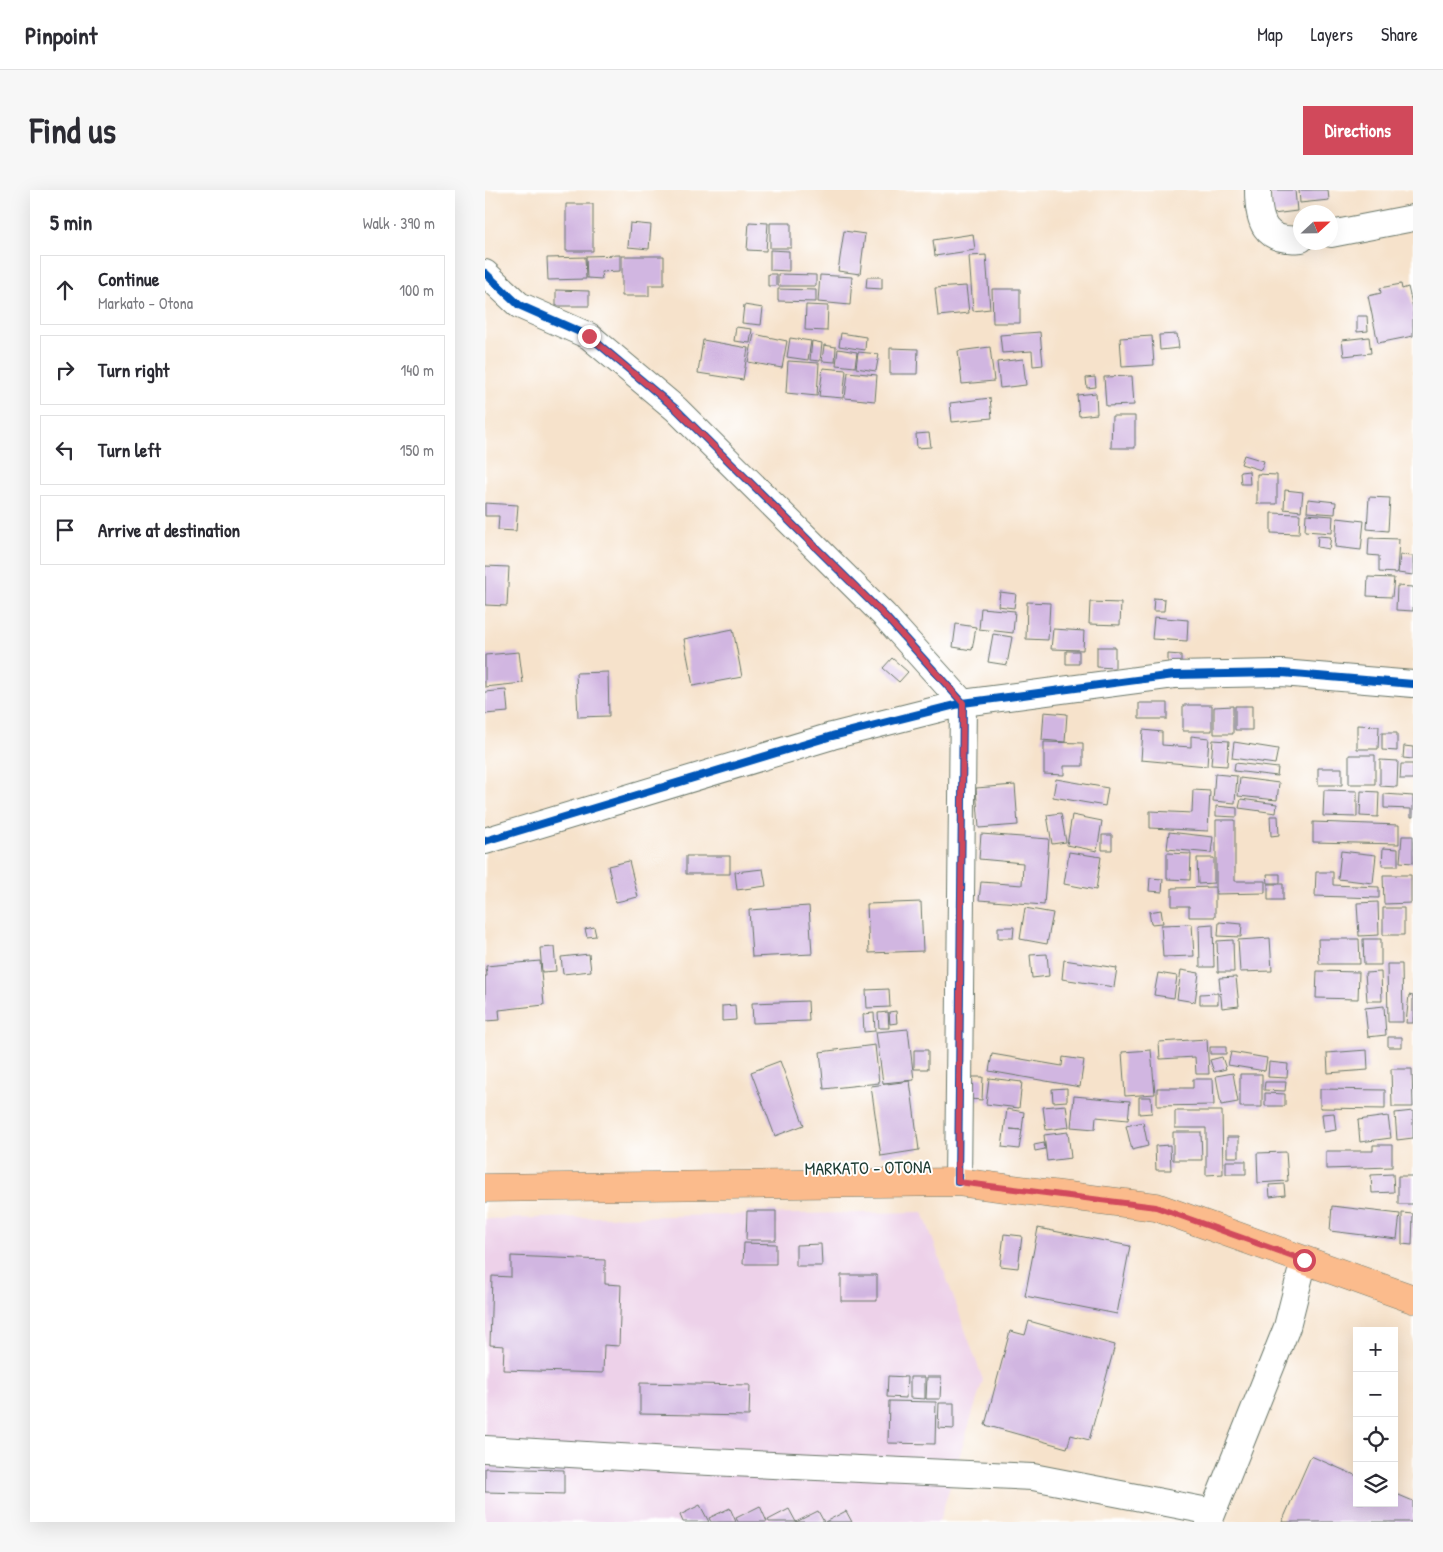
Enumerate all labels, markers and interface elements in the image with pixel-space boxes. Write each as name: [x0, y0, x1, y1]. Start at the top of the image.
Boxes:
text: Pinpoint: [25, 19, 97, 51]
text: Map: [1257, 22, 1283, 47]
text: Layers: [1311, 22, 1353, 47]
text: Share: [1381, 22, 1418, 47]
button: Directions: [1303, 106, 1413, 155]
text: Find us: [30, 107, 116, 154]
north arrow: [1293, 205, 1338, 250]
text: 5 min: [50, 208, 92, 237]
text: Walk · 390 m: [363, 212, 435, 234]
text: Continue: [98, 266, 159, 292]
icon: ahead: [51, 276, 79, 304]
text: 100 m: [399, 279, 434, 301]
text: Markato - Otona: [98, 292, 193, 314]
route end: [578, 325, 601, 348]
icon: right: [51, 356, 79, 384]
text: Turn right: [98, 357, 169, 383]
text: 140 m: [400, 359, 434, 381]
icon: left: [51, 436, 79, 464]
text: Turn left: [98, 437, 161, 463]
text: 150 m: [400, 439, 434, 461]
icon: arrive: [51, 516, 79, 544]
text: Arrive at destination: [98, 517, 240, 543]
street label: MARKATO - OTONA: [804, 1154, 932, 1181]
route start: [1293, 1249, 1316, 1272]
map controls: [1353, 1327, 1398, 1507]
button: +: [1353, 1327, 1398, 1372]
button: −: [1353, 1372, 1398, 1417]
button: locate: [1353, 1417, 1398, 1462]
button: layers: [1353, 1462, 1398, 1507]

